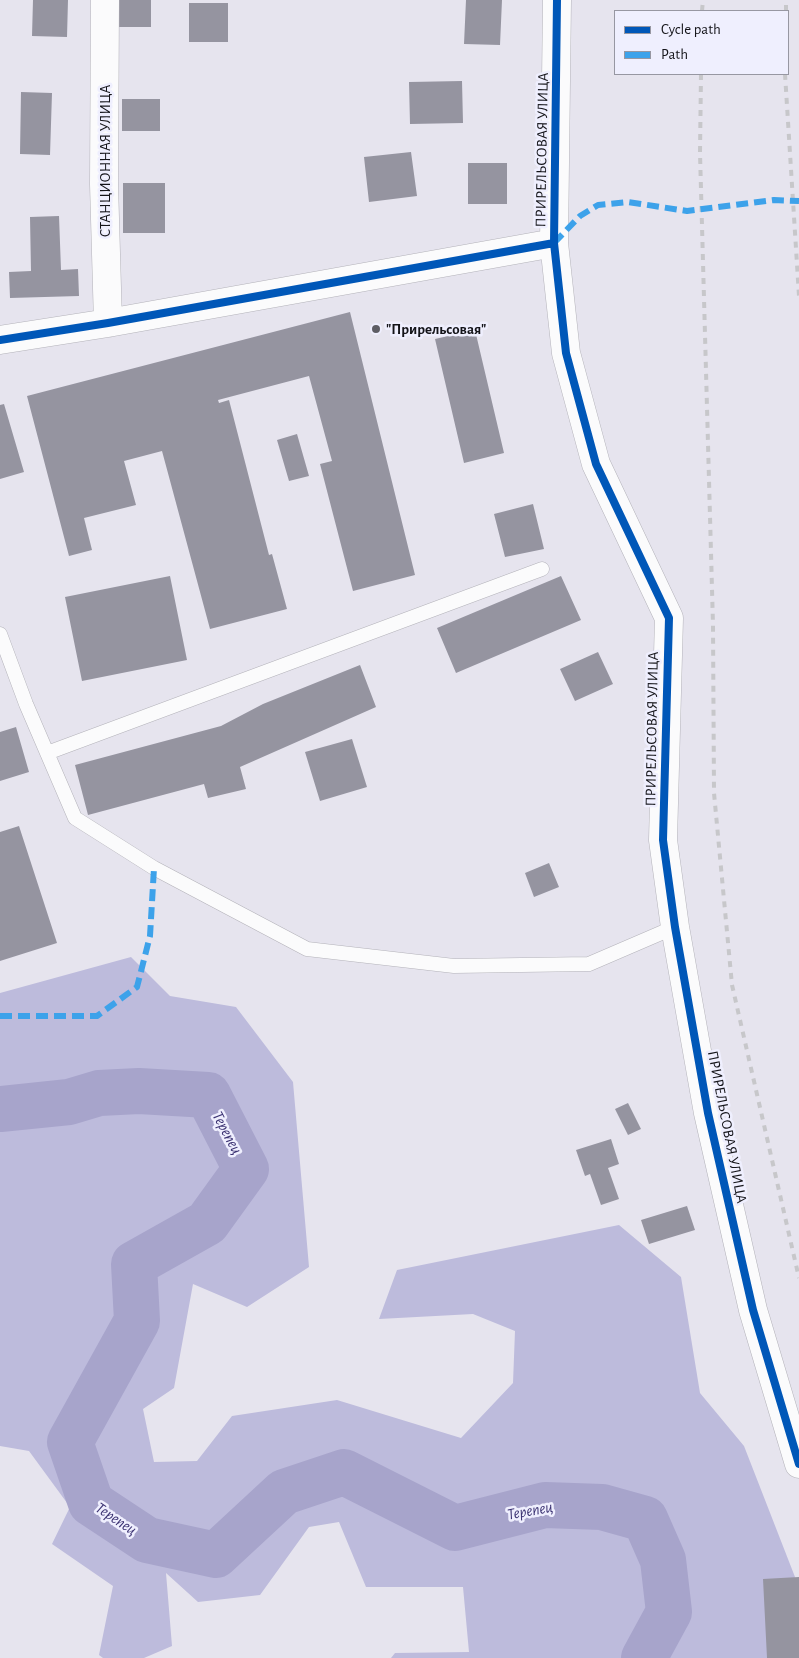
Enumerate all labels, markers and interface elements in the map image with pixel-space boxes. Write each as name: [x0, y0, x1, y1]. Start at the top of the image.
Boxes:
legend: [614, 10, 789, 75]
text: Cycle path: [661, 22, 721, 37]
text: Path: [661, 47, 688, 62]
street label: ПРИРЕЛЬСОВАЯ УЛИЦА: [532, 72, 552, 228]
street label: СТАНЦИОННАЯ УЛИЦА: [96, 85, 114, 237]
place label: "Прирельсовая": [386, 320, 486, 338]
marker: "Прирельсовая": [370, 323, 382, 335]
street label: ПРИРЕЛЬСОВАЯ УЛИЦА: [642, 651, 662, 807]
street label: ПРИРЕЛЬСОВАЯ УЛИЦА: [703, 1049, 751, 1205]
water label: Терепец: [208, 1108, 246, 1158]
water label: Терепец: [92, 1498, 140, 1540]
water label: Терепец: [506, 1498, 554, 1524]

